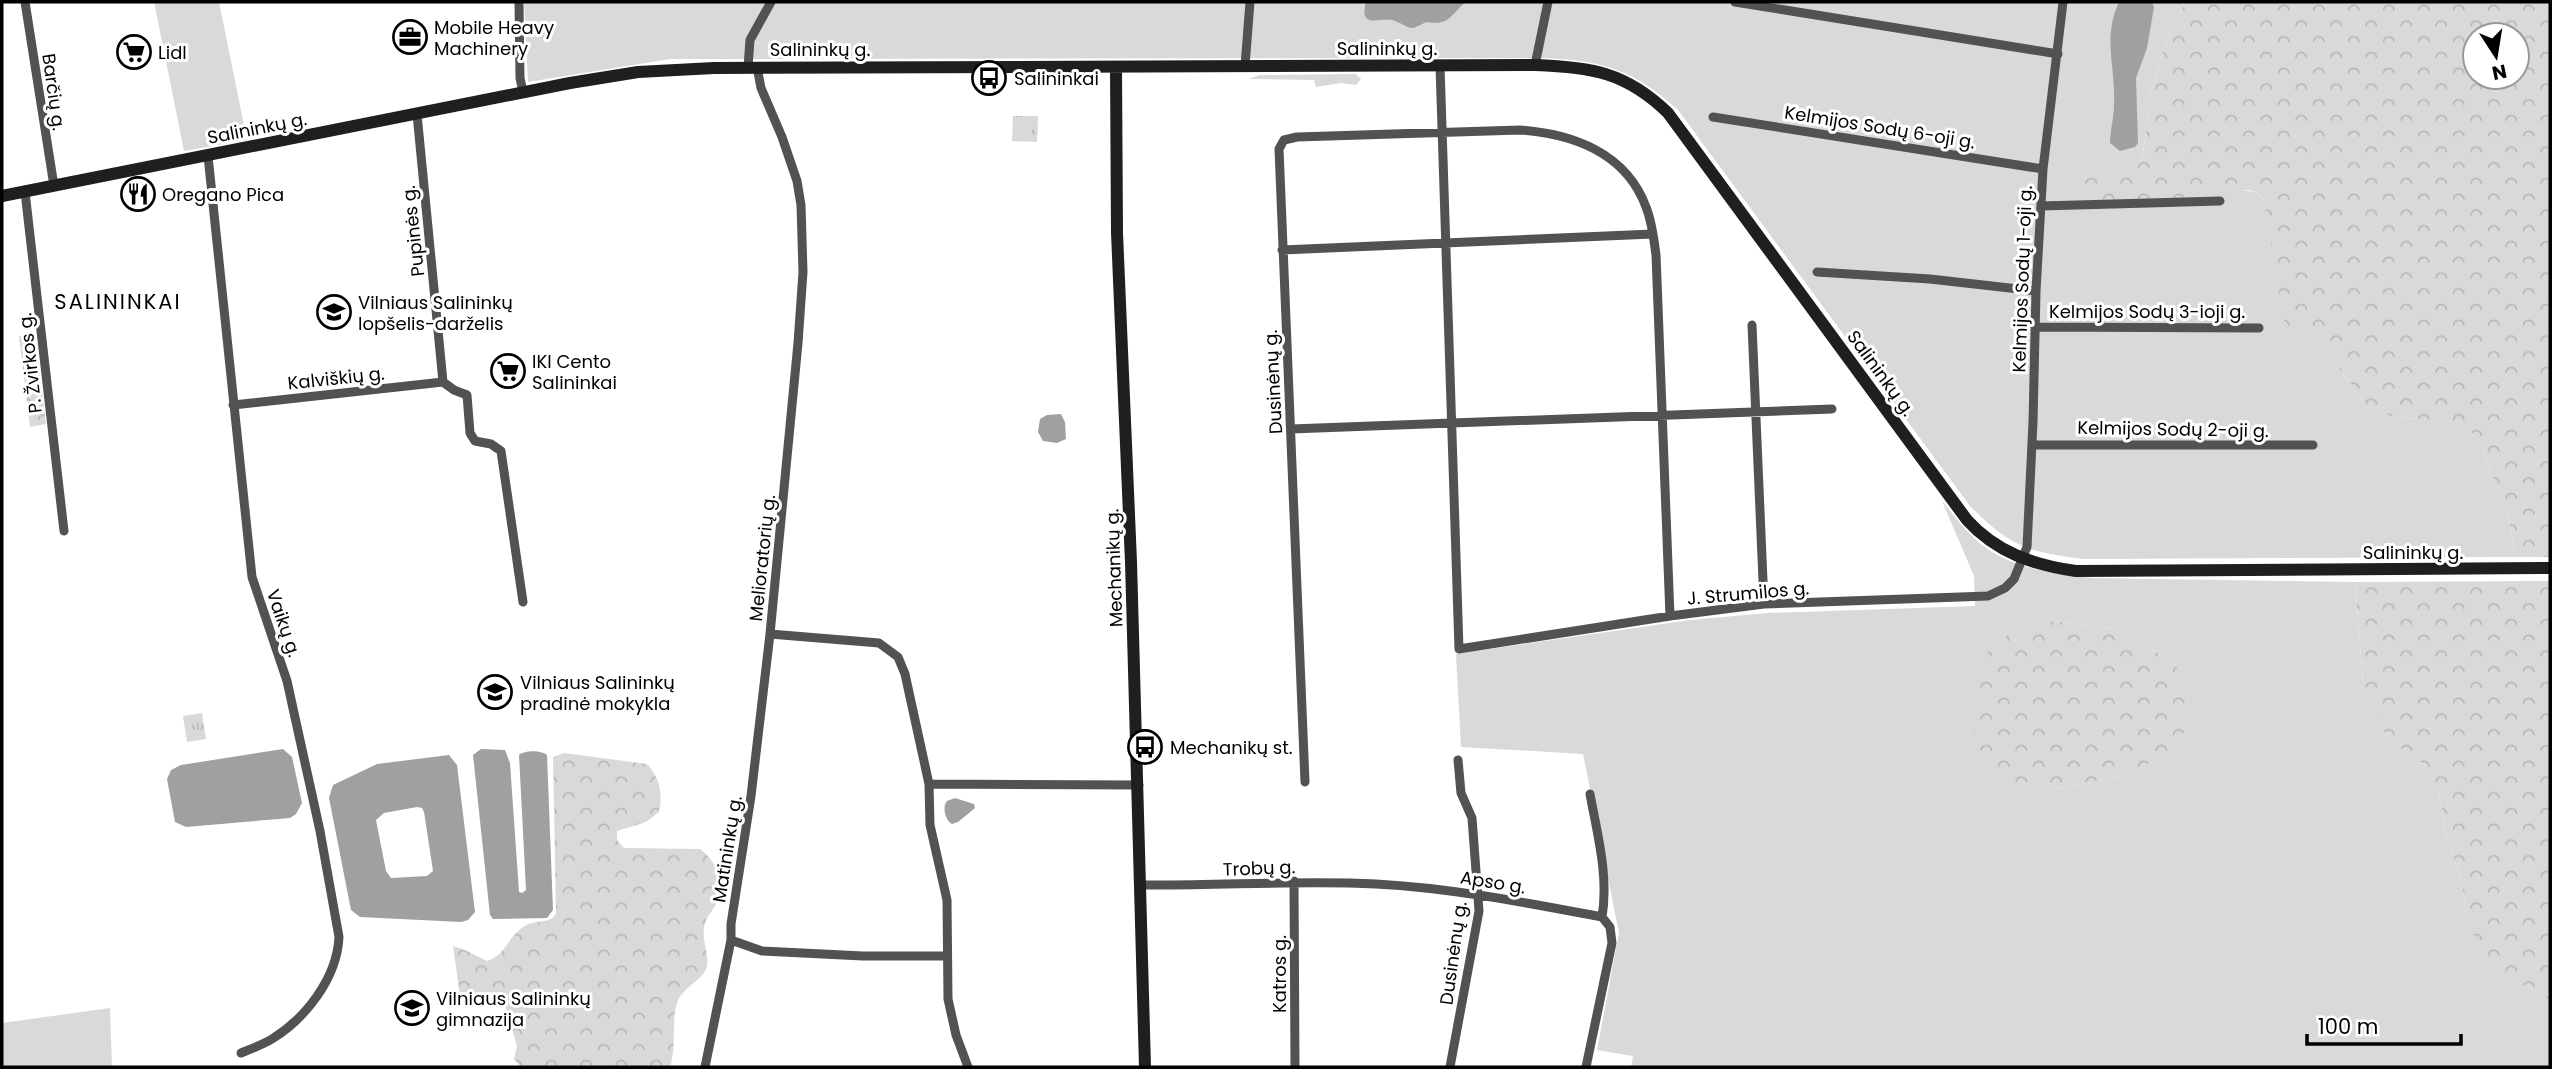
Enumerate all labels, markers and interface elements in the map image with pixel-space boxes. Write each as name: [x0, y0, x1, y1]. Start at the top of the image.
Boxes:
place label: Mobile Heavy Machinery: [434, 15, 554, 61]
office icon: Mobile Heavy Machinery: [391, 18, 429, 56]
north arrow: [2461, 21, 2531, 91]
supermarket icon: Lidl: [115, 33, 153, 71]
street label: Salininkų g.: [1337, 36, 1437, 61]
street label: Salininkų g.: [770, 37, 870, 62]
place label: Lidl: [158, 40, 187, 65]
street label: Barčių g.: [36, 52, 72, 132]
text: N: [2490, 57, 2509, 87]
bus stop icon: Salininkai: [970, 59, 1008, 97]
place label: Salininkai: [1014, 66, 1099, 91]
street label: Kelmijos Sodų 6-oji g.: [1783, 100, 1977, 154]
street label: Salininkų g.: [205, 106, 309, 150]
restaurant icon: Oregano Pica: [119, 175, 157, 213]
place label: Oregano Pica: [162, 182, 284, 207]
street label: Pupinės g.: [396, 184, 430, 278]
street label: Kelmijos Sodų 1-oji g.: [2006, 185, 2038, 373]
district label: SALININKAI: [54, 287, 182, 316]
place label: Vilniaus Salininkų lopšelis-darželis: [358, 290, 513, 336]
school or university icon: Vilniaus Salininkų lopšelis-darželis: [315, 293, 353, 331]
street label: Kelmijos Sodų 3-ioji g.: [2049, 299, 2245, 324]
street label: P. Žvirkos g.: [12, 312, 48, 414]
street label: Salininkų g.: [1841, 325, 1921, 421]
street label: Dusinėnų g.: [1258, 329, 1288, 435]
place label: IKI Cento Salininkai: [532, 349, 617, 395]
supermarket icon: IKI Cento Salininkai: [489, 352, 527, 390]
street label: Kalviškių g.: [286, 360, 386, 396]
street label: Kelmijos Sodų 2-oji g.: [2077, 415, 2269, 443]
street label: Melioratorių g.: [743, 493, 781, 623]
street label: Mechanikų g.: [1099, 508, 1129, 628]
street label: Salininkų g.: [2363, 540, 2463, 565]
street label: J. Strumilos g.: [1686, 575, 1810, 611]
street label: Vaikų g.: [261, 586, 307, 660]
place label: Vilniaus Salininkų pradinė mokykla: [520, 670, 675, 716]
school or university icon: Vilniaus Salininkų pradinė mokykla: [476, 673, 514, 711]
bus stop icon: Mechanikų st.: [1126, 728, 1164, 766]
place label: Mechanikų st.: [1170, 735, 1293, 760]
street label: Matininkų g.: [706, 794, 748, 904]
street label: Trobų g.: [1222, 854, 1296, 882]
street label: Apso g.: [1458, 864, 1528, 900]
street label: Dusinėnų g.: [1433, 899, 1473, 1007]
street label: Katros g.: [1267, 935, 1292, 1013]
place label: Vilniaus Salininkų gimnazija: [436, 986, 591, 1032]
school or university icon: Vilniaus Salininkų gimnazija: [393, 989, 431, 1027]
scale bar: [2307, 1002, 2461, 1046]
text: 100 m: [2318, 1012, 2378, 1041]

